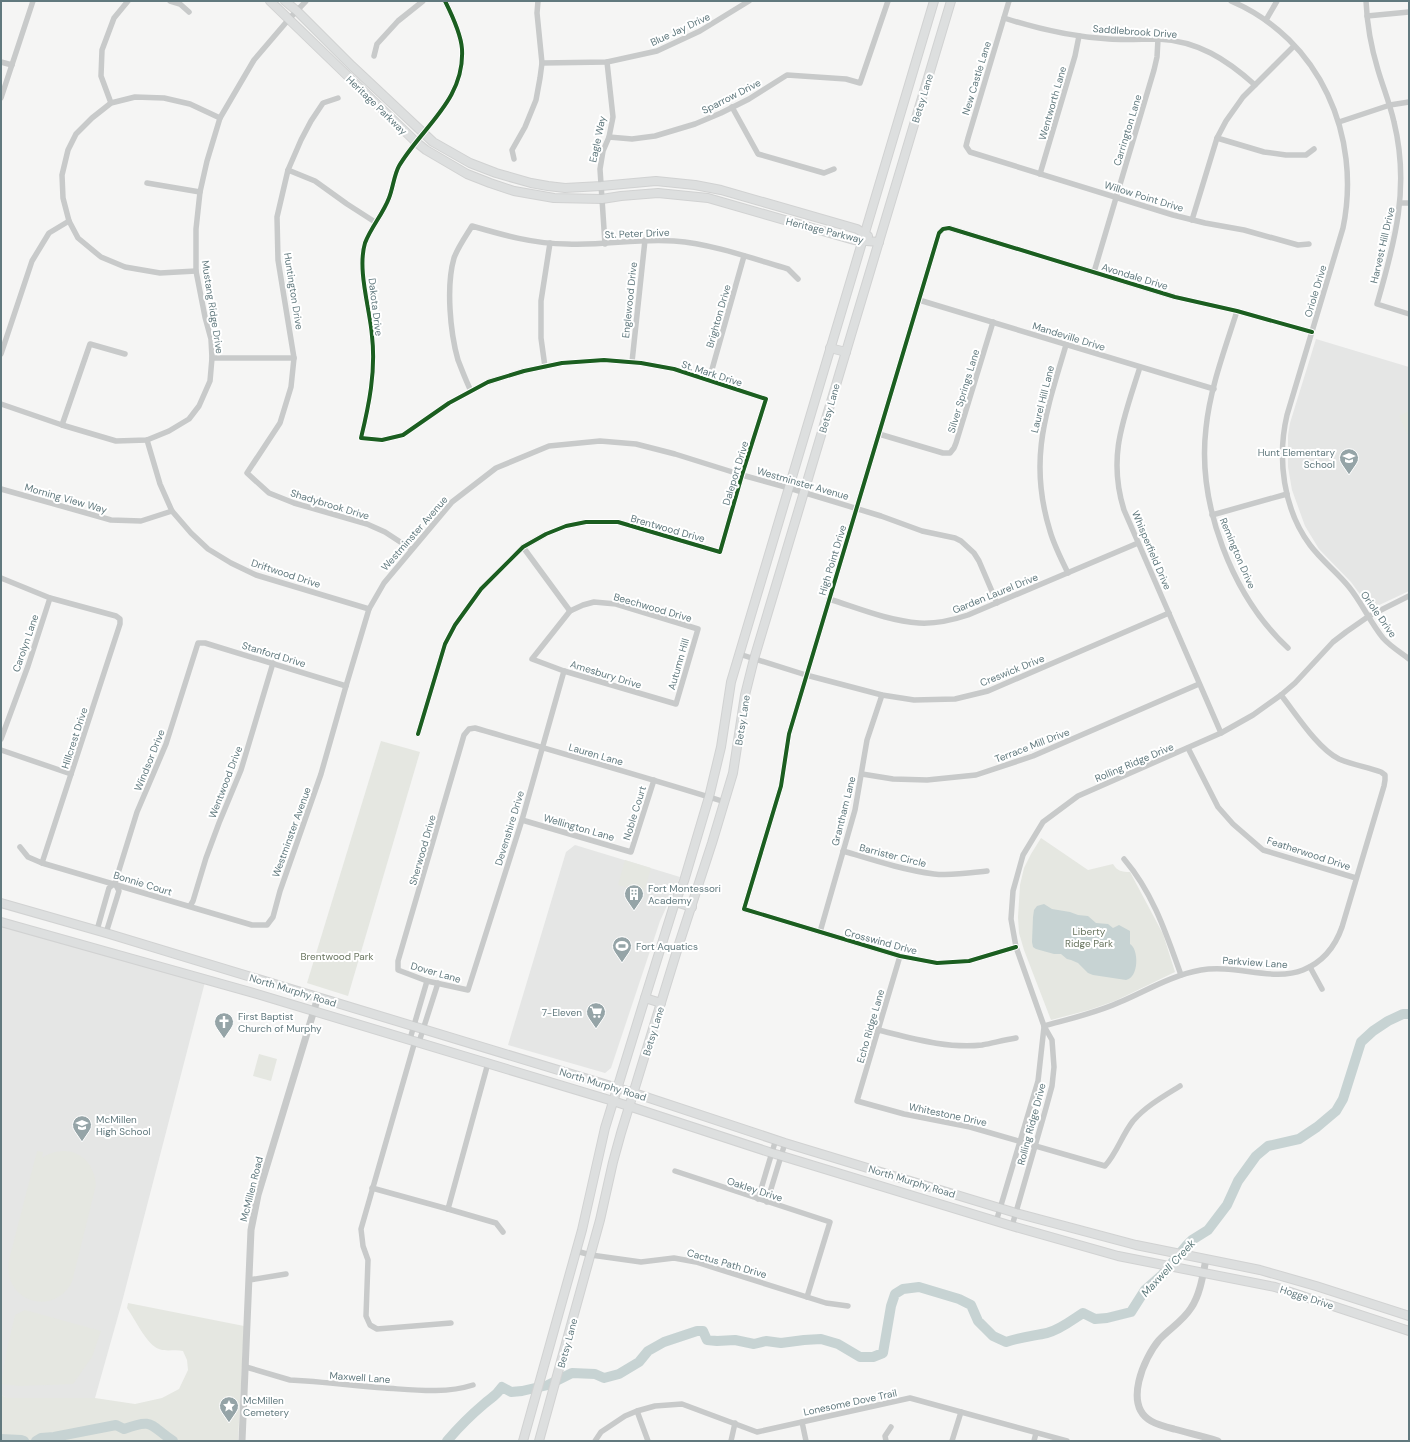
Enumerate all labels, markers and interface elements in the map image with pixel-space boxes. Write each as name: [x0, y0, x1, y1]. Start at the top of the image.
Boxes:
street label: Blue Jay Drive: [648, 10, 712, 49]
street label: Saddlebrook Drive: [1092, 22, 1178, 41]
street label: New Castle Lane: [959, 39, 994, 117]
street label: Wentworth Lane: [1036, 64, 1069, 141]
street label: Betsy Lane: [909, 72, 936, 124]
street label: Heritage Parkway: [343, 73, 410, 138]
street label: Sparrow Drive: [700, 76, 763, 117]
street label: Carrington Lane: [1110, 93, 1145, 167]
street label: Eagle Way: [586, 114, 609, 164]
street label: Willow Point Drive: [1103, 178, 1185, 215]
street label: Harvest Hill Drive: [1367, 205, 1398, 285]
street label: Heritage Parkway: [785, 215, 866, 247]
street label: St. Peter Drive: [604, 226, 670, 241]
street label: Huntington Drive: [281, 252, 306, 331]
street label: Mustang Ridge Drive: [199, 259, 226, 355]
street label: Avondale Drive: [1100, 260, 1170, 293]
street label: Englewood Drive: [619, 261, 640, 339]
street label: Oriole Drive: [1301, 263, 1330, 319]
street label: Dakota Drive: [365, 277, 386, 337]
street label: Brighton Drive: [703, 283, 734, 349]
street label: Mandeville Drive: [1031, 319, 1107, 354]
street label: Silver Springs Lane: [945, 347, 982, 435]
street label: St. Mark Drive: [680, 358, 744, 390]
street label: Laurel Hill Lane: [1028, 364, 1057, 434]
street label: Betsy Lane: [816, 382, 843, 434]
street label: Daleport Drive: [720, 439, 751, 507]
place label: Hunt Elementary School: [1258, 446, 1335, 471]
school or university icon: Hunt Elementary School: [1338, 447, 1360, 475]
street label: Westminster Avenue: [755, 464, 851, 503]
street label: Morning View Way: [23, 481, 109, 517]
street label: Shadybrook Drive: [289, 486, 371, 523]
street label: Westminster Avenue: [378, 493, 451, 574]
street label: Whisperfield Drive: [1129, 509, 1174, 592]
street label: Brentwood Drive: [629, 512, 707, 545]
street label: Remington Drive: [1217, 516, 1258, 591]
street label: High Point Drive: [816, 523, 849, 597]
street label: Driftwood Drive: [249, 556, 322, 591]
street label: Garden Laurel Drive: [951, 570, 1040, 617]
street label: Oriole Drive: [1358, 588, 1400, 640]
street label: Beechwood Drive: [612, 590, 694, 625]
street label: Carolyn Lane: [9, 612, 42, 674]
street label: Autumn Hill: [665, 637, 692, 691]
street label: Stanford Drive: [240, 639, 308, 670]
street label: Creswick Drive: [978, 652, 1047, 689]
street label: Amesbury Drive: [569, 657, 643, 692]
street label: Betsy Lane: [732, 694, 753, 746]
street label: Hillcrest Drive: [58, 706, 91, 770]
street label: Terrace Mill Drive: [993, 725, 1072, 766]
street label: Windsor Drive: [131, 727, 168, 793]
street label: Lauren Lane: [567, 740, 625, 769]
street label: Rolling Ridge Drive: [1093, 740, 1176, 785]
street label: Wentwood Drive: [206, 744, 245, 820]
street label: Grantham Lane: [829, 775, 858, 847]
street label: Noble Court: [620, 784, 649, 842]
street label: Westminster Avenue: [269, 785, 314, 879]
street label: Devenshire Drive: [492, 789, 527, 867]
street label: Wellington Lane: [542, 811, 616, 844]
street label: Sherwood Drive: [406, 813, 439, 887]
street label: Featherwood Drive: [1265, 834, 1353, 873]
street label: Barrister Circle: [858, 841, 928, 870]
street label: Bonnie Court: [112, 868, 174, 899]
place label: Fort Montessori Academy: [648, 882, 721, 907]
building icon: Fort Montessori Academy: [623, 883, 645, 911]
park label: Liberty Ridge Park: [1065, 925, 1113, 950]
street label: Crosswind Drive: [843, 926, 919, 958]
sports icon: Fort Aquatics: [611, 935, 633, 963]
place label: Fort Aquatics: [636, 940, 698, 953]
park label: Brentwood Park: [301, 950, 373, 963]
street label: Parkview Lane: [1222, 954, 1288, 971]
street label: Dover Lane: [409, 959, 463, 986]
street label: North Murphy Road: [248, 971, 338, 1010]
street label: Echo Ridge Lane: [854, 987, 887, 1065]
supermarket icon: 7-Eleven: [585, 1001, 607, 1029]
street label: Betsy Lane: [640, 1005, 667, 1057]
place label: 7-Eleven: [542, 1006, 582, 1019]
place label: First Baptist Church of Murphy: [238, 1010, 322, 1035]
church icon: First Baptist Church of Murphy: [213, 1011, 235, 1039]
street label: North Murphy Road: [558, 1065, 648, 1104]
street label: Rolling Ridge Drive: [1014, 1081, 1049, 1167]
street label: Whitestone Drive: [908, 1100, 988, 1129]
place label: McMillen High School: [96, 1113, 151, 1138]
school or university icon: McMillen High School: [71, 1114, 93, 1142]
street label: McMillen Road: [237, 1155, 266, 1223]
street label: North Murphy Road: [867, 1162, 957, 1201]
street label: Oakley Drive: [725, 1174, 785, 1205]
water label: Maxwell Creek: [1138, 1236, 1198, 1300]
street label: Cactus Path Drive: [685, 1246, 769, 1281]
street label: Hogge Drive: [1278, 1283, 1336, 1312]
street label: Betsy Lane: [555, 1317, 580, 1369]
street label: Maxwell Lane: [329, 1369, 391, 1386]
street label: Lonesome Dove Trail: [802, 1386, 898, 1419]
place label: McMillen Cemetery: [243, 1394, 289, 1419]
place icon: McMillen Cemetery: [218, 1395, 240, 1423]

